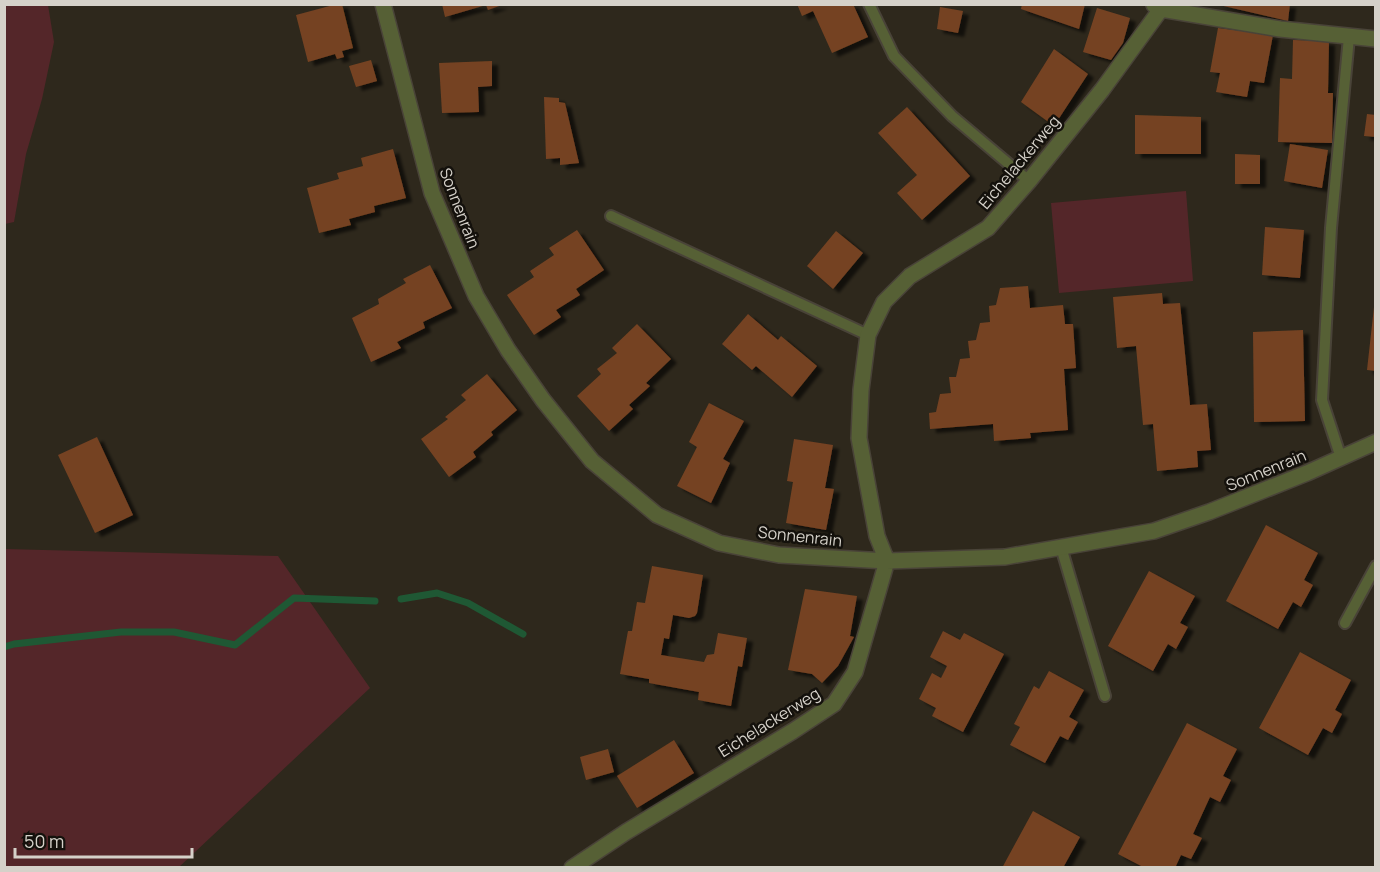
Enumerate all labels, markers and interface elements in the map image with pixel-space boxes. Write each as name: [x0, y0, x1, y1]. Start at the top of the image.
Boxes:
street label: Eichelackerweg: [973, 111, 1065, 213]
street label: Sonnenrain: [435, 165, 485, 251]
street label: Sonnenrain: [1223, 444, 1309, 496]
street label: Sonnenrain: [757, 521, 843, 551]
street label: Eichelackerweg: [714, 682, 824, 762]
scale bar: [15, 821, 192, 859]
text: 50 m: [24, 829, 64, 853]

